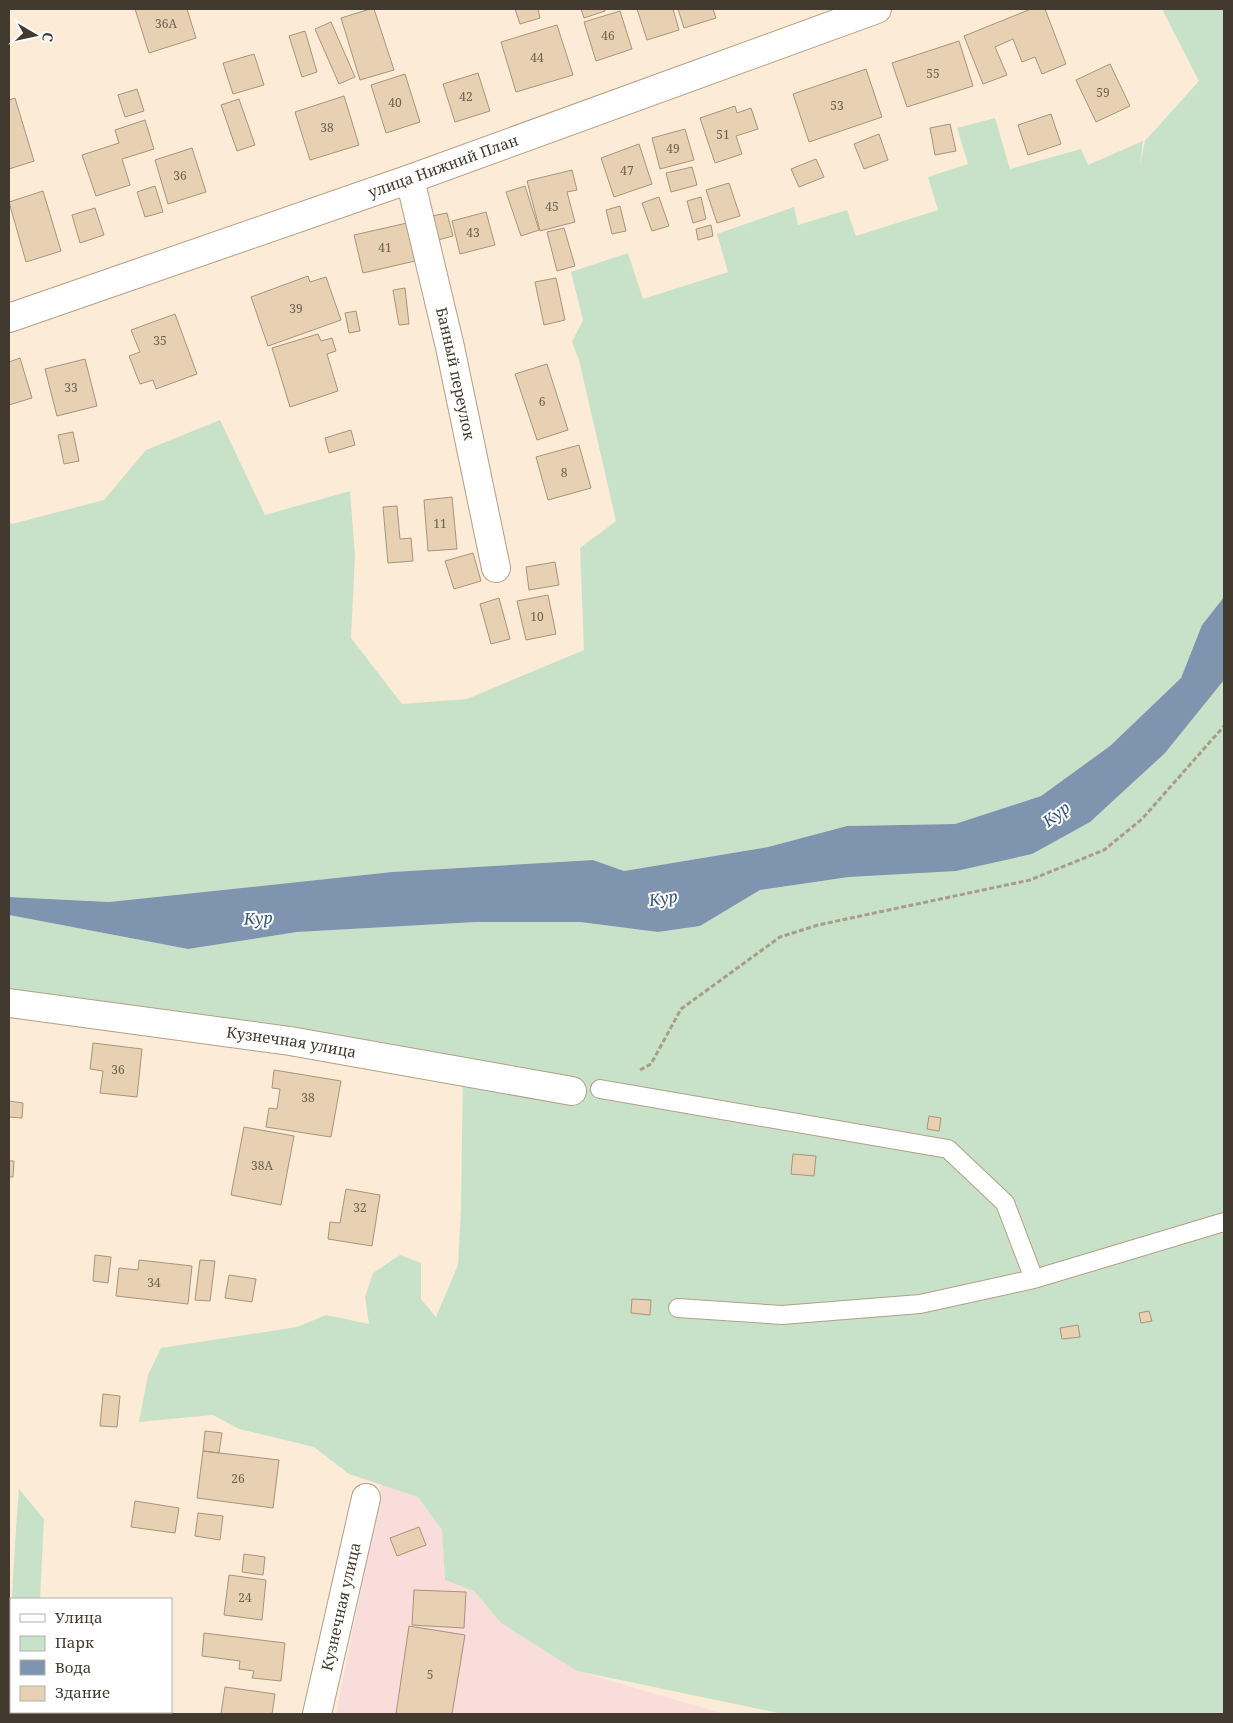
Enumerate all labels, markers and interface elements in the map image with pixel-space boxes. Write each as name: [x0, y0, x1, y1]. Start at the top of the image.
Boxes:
north arrow: [10, 10, 60, 60]
house number: 36А: [155, 15, 177, 32]
house number: 46: [601, 27, 615, 44]
text: С: [38, 31, 58, 43]
house number: 44: [530, 49, 544, 66]
house number: 55: [926, 65, 940, 82]
house number: 59: [1096, 84, 1110, 101]
house number: 42: [459, 88, 473, 105]
house number: 40: [388, 94, 402, 111]
house number: 53: [830, 97, 844, 114]
house number: 38: [320, 119, 334, 136]
house number: 51: [716, 126, 730, 143]
street label: улица Нижний План: [365, 129, 521, 202]
house number: 49: [666, 140, 680, 157]
house number: 47: [620, 162, 634, 179]
house number: 36: [173, 167, 187, 184]
house number: 45: [545, 198, 559, 215]
house number: 43: [466, 224, 480, 241]
house number: 41: [378, 239, 392, 256]
house number: 39: [289, 300, 303, 317]
street label: Банный переулок: [432, 305, 480, 442]
house number: 35: [153, 332, 167, 349]
house number: 33: [64, 379, 78, 396]
house number: 6: [539, 393, 546, 410]
house number: 8: [561, 464, 568, 481]
house number: 11: [433, 515, 447, 532]
house number: 10: [530, 608, 544, 625]
water label: Кур: [1037, 796, 1074, 832]
water label: Кур: [646, 885, 679, 911]
water label: Кур: [242, 906, 273, 930]
street label: Кузнечная улица: [225, 1021, 358, 1062]
house number: 36: [111, 1061, 125, 1078]
house number: 38: [301, 1089, 315, 1106]
house number: 38А: [251, 1157, 273, 1174]
house number: 32: [353, 1199, 367, 1216]
house number: 34: [147, 1274, 161, 1291]
house number: 26: [231, 1470, 245, 1487]
street label: Кузнечная улица: [316, 1540, 365, 1673]
house number: 24: [238, 1589, 252, 1606]
legend: [10, 1598, 172, 1713]
text: Улица: [55, 1607, 103, 1627]
text: Парк: [55, 1632, 94, 1652]
text: Вода: [55, 1657, 91, 1677]
house number: 5: [427, 1666, 433, 1683]
text: Здание: [55, 1682, 110, 1702]

